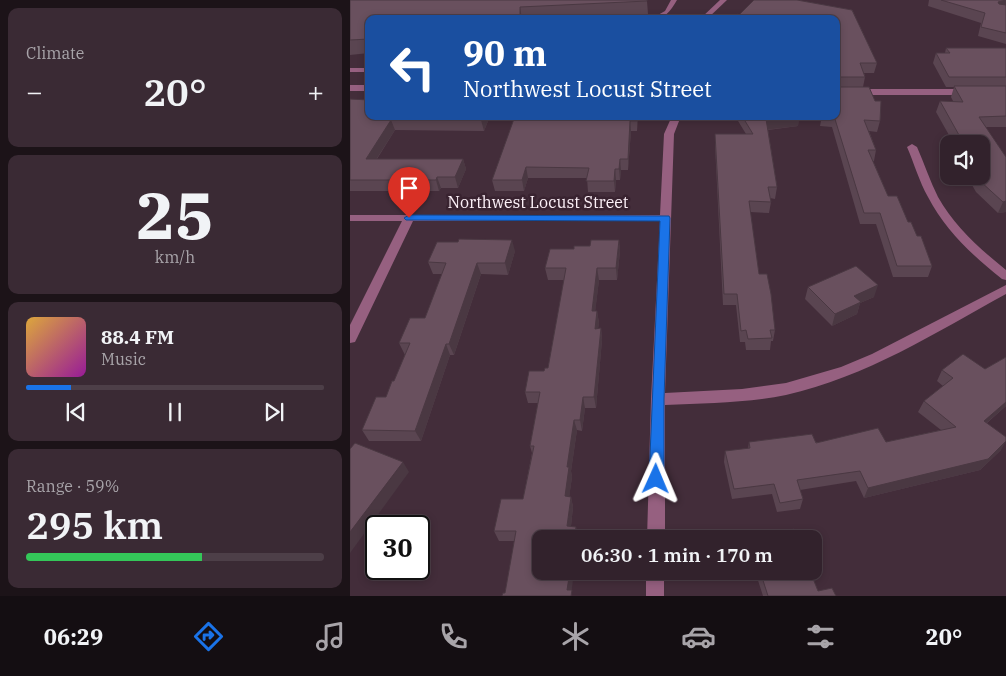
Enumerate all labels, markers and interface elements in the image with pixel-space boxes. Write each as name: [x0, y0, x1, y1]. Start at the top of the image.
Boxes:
text: 90 m: [463, 30, 547, 76]
icon: left: [380, 35, 445, 100]
text: Climate: [26, 43, 84, 63]
text: 20°: [143, 67, 207, 116]
text: −: [26, 73, 43, 110]
text: +: [307, 73, 324, 110]
text: Northwest Locust Street: [463, 74, 712, 103]
map controls: [940, 135, 990, 185]
button: sound: [940, 135, 990, 185]
pin: [388, 167, 430, 218]
text: 25: [136, 172, 214, 257]
icon: arrive: [395, 174, 423, 202]
street label: Northwest Locust Street: [448, 192, 629, 212]
text: km/h: [155, 247, 195, 267]
text: 88.4 FM: [101, 325, 174, 349]
text: Music: [101, 349, 146, 369]
icon: previous: [62, 398, 90, 426]
icon: pause: [161, 398, 189, 426]
icon: next: [260, 398, 288, 426]
position arrow: [629, 452, 681, 504]
text: Range · 59%: [26, 476, 119, 496]
text: 295 km: [26, 500, 163, 549]
speed limit sign: 30: [365, 515, 430, 580]
text: 06:30 · 1 min · 170 m: [581, 543, 773, 567]
icon: directions: [191, 619, 226, 654]
icon: music: [313, 619, 348, 654]
icon: phone: [436, 619, 471, 654]
icon: climate: [558, 619, 593, 654]
icon: car: [681, 619, 716, 654]
icon: filters: [803, 619, 838, 654]
text: 06:29: [44, 622, 103, 651]
text: 20°: [925, 622, 962, 651]

